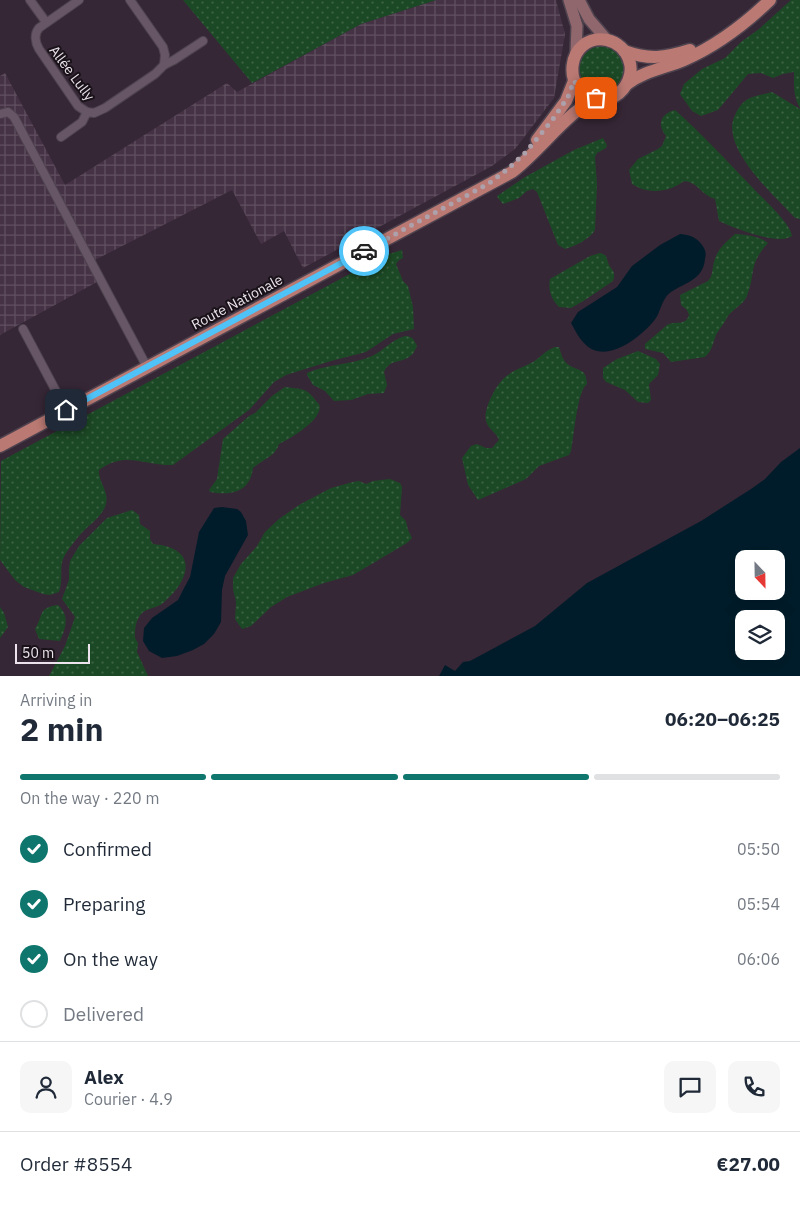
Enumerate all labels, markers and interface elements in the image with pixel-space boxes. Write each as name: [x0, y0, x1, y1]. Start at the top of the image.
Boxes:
street label: Allée Lully: [45, 42, 99, 104]
pin: [575, 77, 617, 119]
icon: bag: [582, 84, 610, 112]
courier: [339, 226, 389, 276]
icon: car: [350, 237, 378, 265]
street label: Route Nationale: [188, 270, 286, 334]
pin: [45, 389, 87, 431]
icon: home: [52, 396, 80, 424]
north arrow: [735, 550, 785, 600]
map controls: [735, 550, 785, 660]
button: layers: [735, 610, 785, 660]
scale bar: [15, 641, 90, 664]
text: 50 m: [22, 644, 54, 662]
text: Arriving in: [20, 690, 92, 710]
text: 06:20–06:25: [665, 707, 780, 731]
text: 2 min: [20, 708, 104, 750]
text: On the way · 220 m: [20, 788, 159, 808]
icon: check: [20, 835, 48, 863]
text: Confirmed: [63, 837, 152, 861]
text: 05:50: [737, 839, 780, 859]
icon: check: [20, 890, 48, 918]
text: Preparing: [63, 892, 145, 916]
text: 05:54: [737, 894, 780, 914]
icon: check: [20, 945, 48, 973]
text: On the way: [63, 947, 158, 971]
text: 06:06: [737, 949, 780, 969]
text: Delivered: [63, 1002, 144, 1026]
button: person: [20, 1061, 72, 1113]
button: chat: [664, 1061, 716, 1113]
button: phone: [728, 1061, 780, 1113]
text: Alex: [84, 1065, 124, 1089]
text: Courier · 4.9: [84, 1089, 173, 1109]
text: Order #8554: [20, 1152, 132, 1176]
text: €27.00: [717, 1152, 780, 1176]

